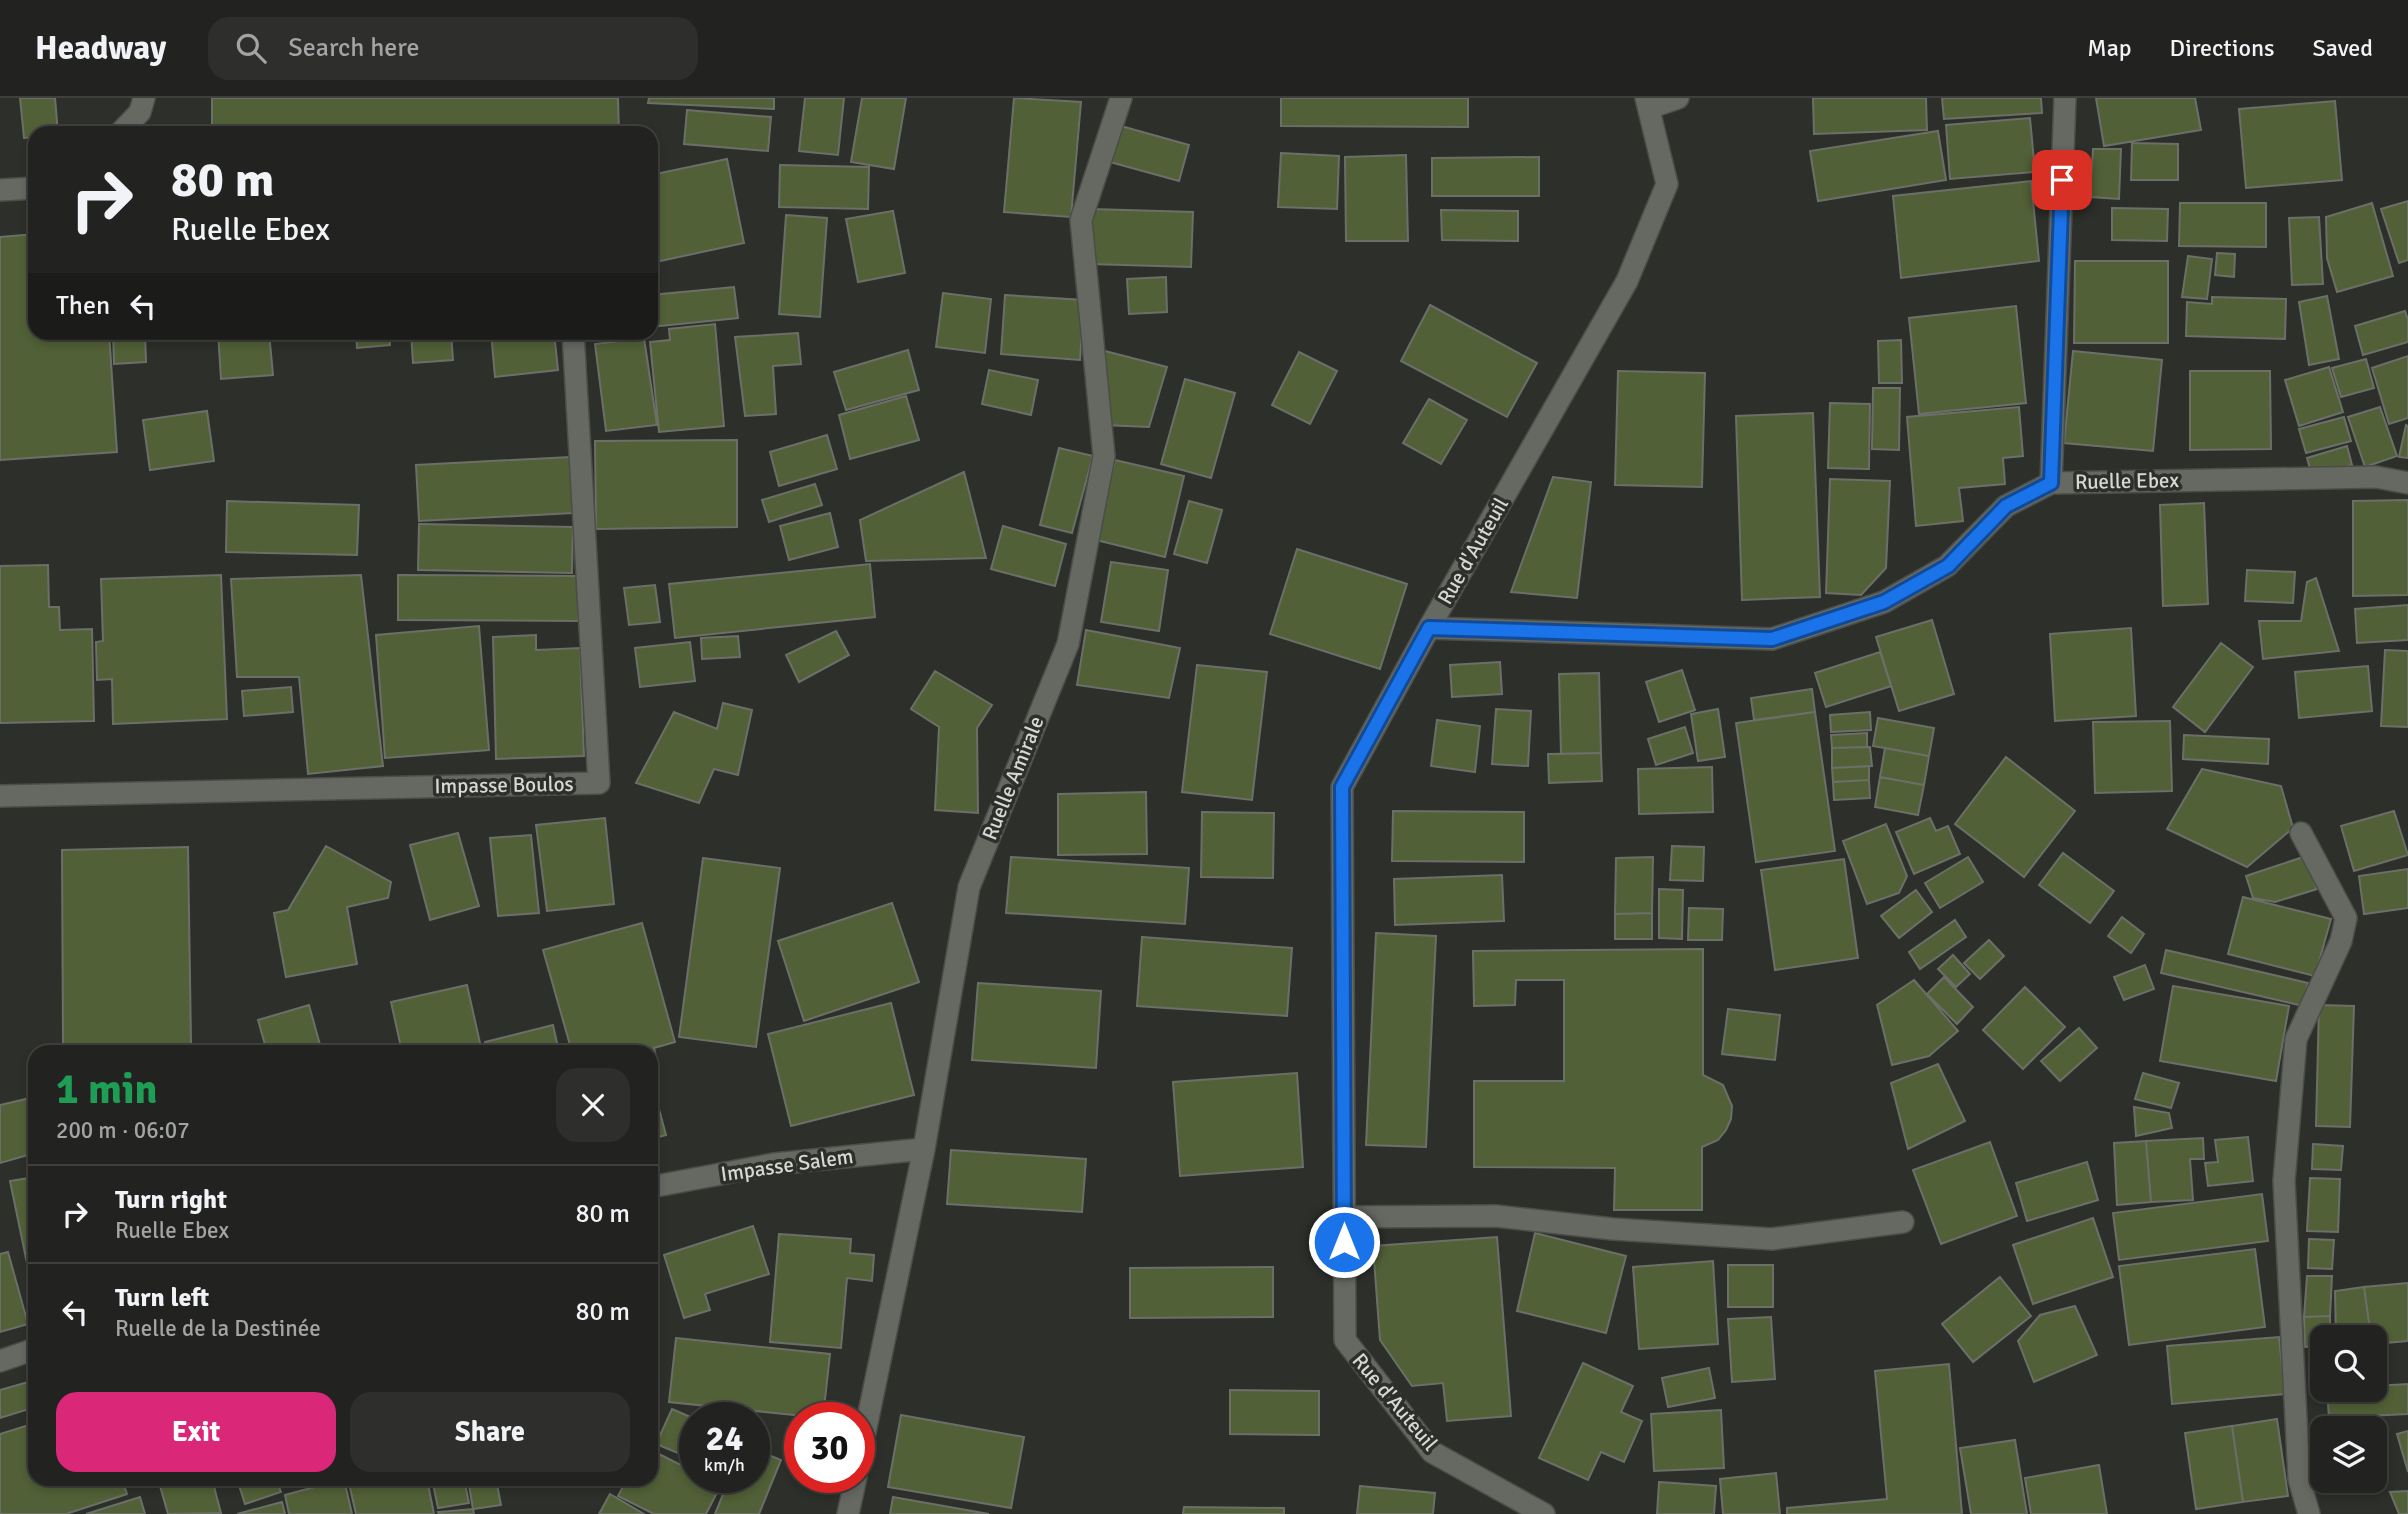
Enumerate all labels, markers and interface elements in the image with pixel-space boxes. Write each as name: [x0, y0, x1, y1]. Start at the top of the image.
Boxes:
search box: [208, 17, 698, 80]
text: Headway: [35, 28, 166, 69]
icon: search: [232, 29, 270, 67]
text: Search here: [288, 32, 419, 64]
text: Map: [2087, 33, 2132, 63]
text: Directions: [2170, 33, 2275, 63]
text: Saved: [2313, 33, 2373, 63]
text: 80 m: [171, 150, 274, 210]
pin: [2032, 150, 2092, 210]
icon: right: [56, 154, 147, 245]
icon: arrive: [2043, 161, 2081, 199]
text: Ruelle Ebex: [171, 210, 330, 249]
icon: left: [124, 287, 162, 325]
text: Then: [56, 290, 110, 322]
street label: Ruelle Ebex: [2075, 467, 2180, 495]
street label: Rue d'Auteuil: [1432, 493, 1514, 609]
street label: Ruelle Amirale: [976, 712, 1050, 844]
street label: Impasse Boulos: [434, 771, 574, 799]
text: 1 min: [56, 1064, 157, 1115]
button: close: [556, 1068, 630, 1142]
text: 200 m · 06:07: [56, 1116, 190, 1145]
street label: Impasse Salem: [719, 1143, 855, 1187]
text: Turn right: [115, 1184, 227, 1216]
icon: right: [56, 1195, 94, 1233]
text: 80 m: [575, 1198, 630, 1230]
position arrow: [1307, 1205, 1381, 1279]
text: Ruelle Ebex: [115, 1216, 229, 1245]
text: Turn left: [115, 1282, 209, 1314]
icon: left: [56, 1293, 94, 1331]
text: 80 m: [575, 1296, 630, 1328]
text: Ruelle de la Destinée: [115, 1314, 321, 1343]
map controls: [2310, 1325, 2387, 1493]
button: search: [2310, 1325, 2387, 1402]
street label: Rue d'Auteuil: [1347, 1348, 1443, 1456]
button: Exit: [56, 1392, 336, 1472]
button: Share: [350, 1392, 630, 1472]
speed limit sign: 30: [784, 1402, 875, 1493]
button: layers: [2310, 1416, 2387, 1493]
text: 24: [706, 1417, 743, 1460]
text: km/h: [704, 1454, 745, 1476]

